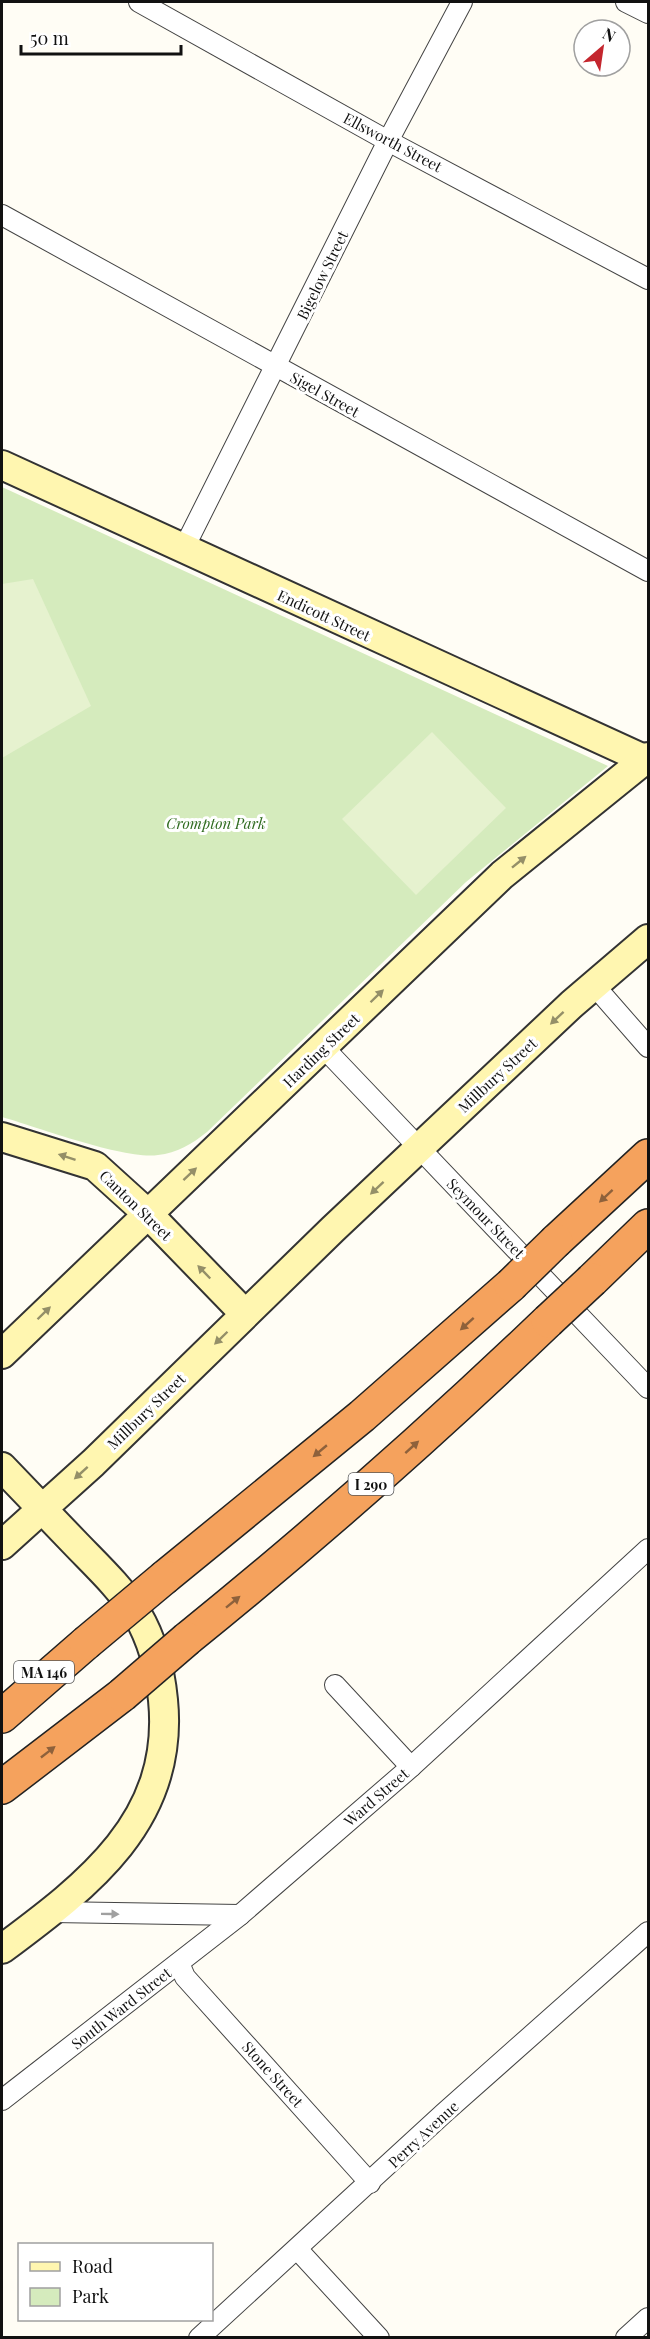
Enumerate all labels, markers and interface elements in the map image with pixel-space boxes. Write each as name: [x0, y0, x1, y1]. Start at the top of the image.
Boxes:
scale bar: [21, 18, 182, 56]
north arrow: [572, 18, 632, 78]
text: N: [599, 22, 620, 47]
text: 50 m: [30, 26, 69, 50]
street label: Ellsworth Street: [340, 108, 446, 177]
street label: Bigelow Street: [292, 227, 352, 323]
street label: Sigel Street: [287, 367, 364, 422]
street label: Endicott Street: [274, 585, 374, 646]
park label: Crompton Park: [166, 813, 266, 833]
one-way arrow: [511, 856, 526, 869]
one-way arrow: [370, 989, 385, 1003]
street label: Harding Street: [278, 1008, 364, 1092]
one-way arrow: [550, 1011, 564, 1025]
street label: Millbury Street: [453, 1033, 541, 1117]
one-way arrow: [58, 1151, 76, 1161]
street label: Canton Street: [96, 1165, 177, 1245]
one-way arrow: [183, 1167, 198, 1181]
street label: Seymour Street: [443, 1174, 530, 1263]
one-way arrow: [370, 1180, 384, 1194]
one-way arrow: [598, 1189, 613, 1203]
one-way arrow: [198, 1266, 212, 1280]
one-way arrow: [36, 1307, 50, 1321]
one-way arrow: [460, 1317, 475, 1330]
one-way arrow: [215, 1330, 229, 1344]
street label: Millbury Street: [103, 1368, 190, 1453]
one-way arrow: [404, 1440, 419, 1454]
one-way arrow: [312, 1445, 328, 1458]
one-way arrow: [74, 1466, 89, 1480]
road number: I 290: [348, 1473, 394, 1495]
one-way arrow: [225, 1596, 241, 1609]
road number: MA 146: [14, 1661, 74, 1683]
one-way arrow: [41, 1746, 56, 1758]
street label: Ward Street: [339, 1763, 413, 1831]
one-way arrow: [101, 1909, 120, 1918]
street label: South Ward Street: [67, 1962, 176, 2053]
street label: Stone Street: [238, 2037, 308, 2112]
street label: Perry Avenue: [383, 2096, 463, 2172]
legend: [18, 2243, 213, 2321]
text: Road: [72, 2254, 113, 2278]
text: Park: [72, 2284, 109, 2308]

